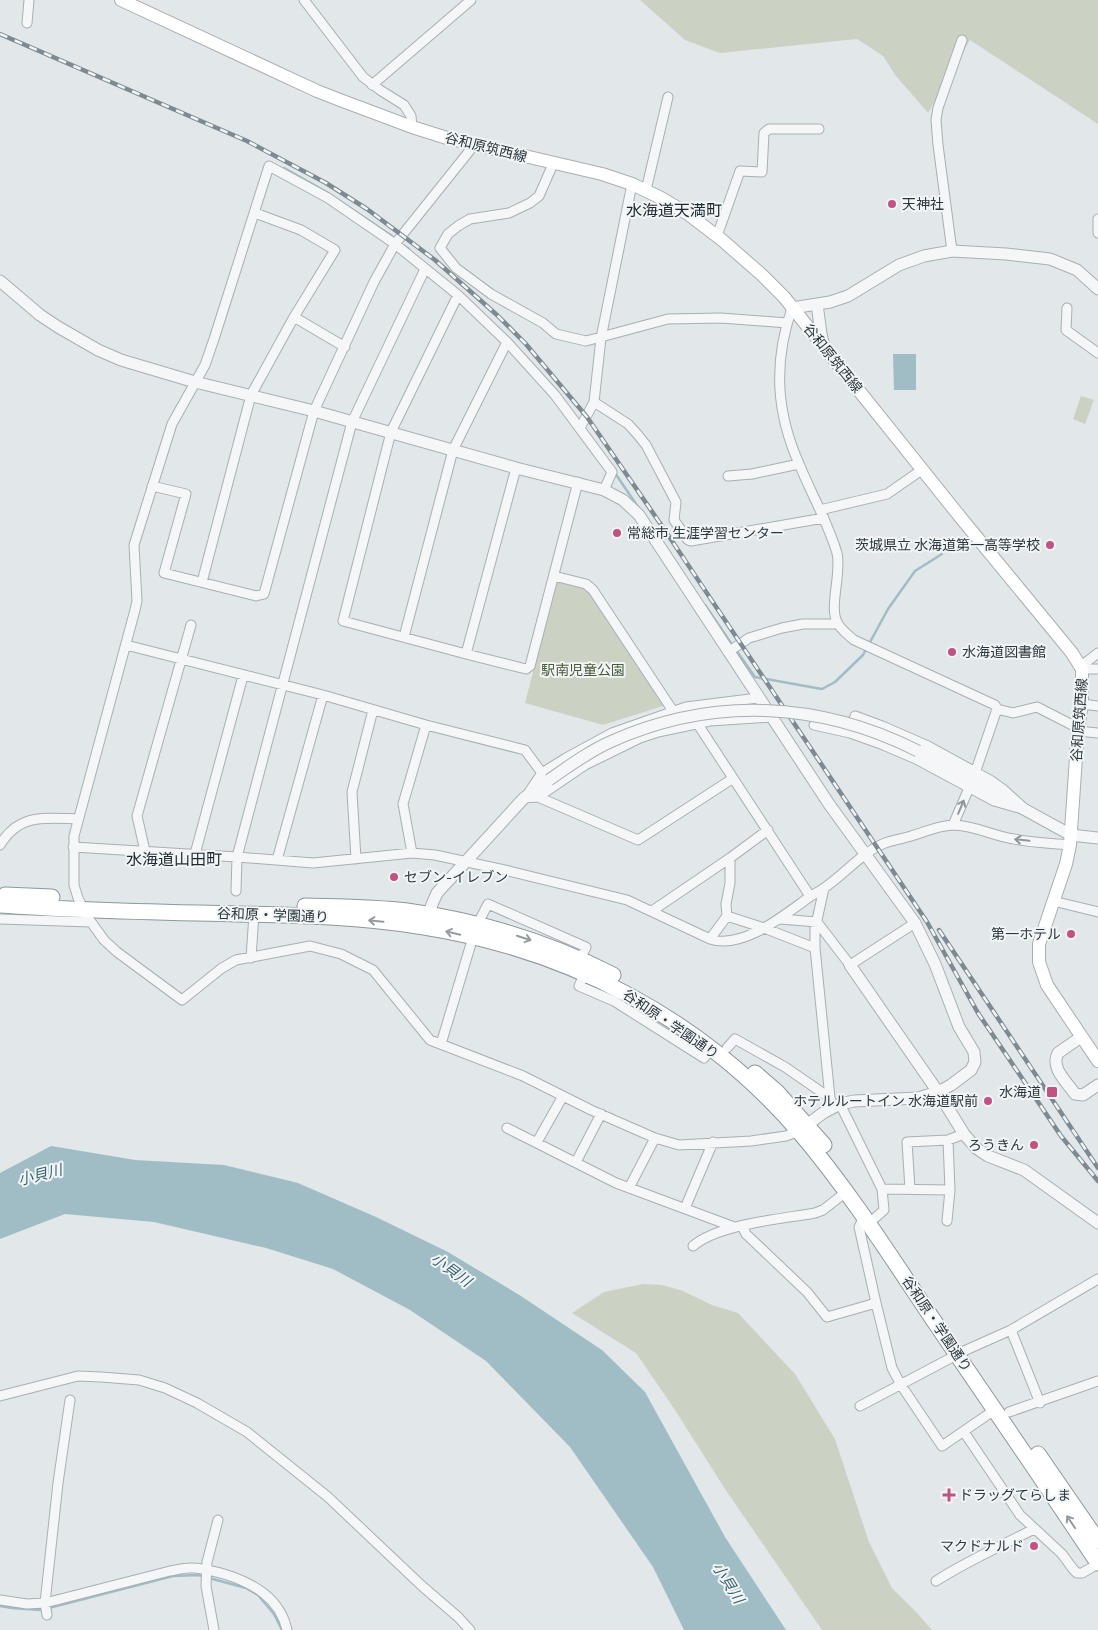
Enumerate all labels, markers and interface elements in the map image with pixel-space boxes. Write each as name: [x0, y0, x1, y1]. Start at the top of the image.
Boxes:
street label: 谷和原筑西線: [443, 126, 529, 167]
place label: 天神社: [902, 193, 944, 214]
district label: 水海道天満町: [626, 198, 722, 222]
marker: 天神社: [886, 198, 898, 210]
street label: 谷和原筑西線: [799, 318, 868, 397]
place label: 常総市 生涯学習センター: [627, 522, 784, 543]
marker: 常総市 生涯学習センター: [611, 527, 623, 539]
place label: 茨城県立 水海道第一高等学校: [855, 534, 1040, 555]
marker: 茨城県立 水海道第一高等学校: [1044, 539, 1056, 551]
place label: 水海道図書館: [962, 641, 1046, 662]
marker: 水海道図書館: [946, 646, 958, 658]
park label: 駅南児童公園: [541, 659, 625, 680]
street label: 谷和原筑西線: [1065, 677, 1092, 763]
one-way arrow: [957, 800, 967, 815]
one-way arrow: [1014, 835, 1030, 845]
district label: 水海道山田町: [126, 847, 222, 871]
place label: セブン-イレブン: [404, 866, 508, 887]
marker: セブン-イレブン: [388, 871, 400, 883]
street label: 谷和原・学園通り: [217, 902, 329, 927]
one-way arrow: [369, 916, 385, 926]
place label: 第一ホテル: [991, 923, 1061, 944]
one-way arrow: [446, 928, 462, 937]
marker: 第一ホテル: [1065, 928, 1077, 940]
one-way arrow: [516, 934, 532, 944]
street label: 谷和原・学園通り: [619, 984, 724, 1064]
place label: 水海道: [999, 1081, 1041, 1102]
marker: 水海道: [1045, 1085, 1059, 1099]
place label: ホテルルートイン 水海道駅前: [793, 1090, 978, 1111]
marker: ホテルルートイン 水海道駅前: [982, 1095, 994, 1107]
place label: ろうきん: [968, 1134, 1024, 1155]
marker: ろうきん: [1028, 1139, 1040, 1151]
water label: 小貝川: [15, 1157, 66, 1191]
water label: 小貝川: [426, 1247, 478, 1293]
street label: 谷和原・学園通り: [897, 1271, 977, 1376]
place label: ドラッグてらしま: [959, 1484, 1071, 1505]
marker: ドラッグてらしま: [943, 1489, 955, 1501]
one-way arrow: [1066, 1515, 1076, 1529]
place label: マクドナルド: [940, 1535, 1024, 1556]
marker: マクドナルド: [1028, 1540, 1040, 1552]
water label: 小貝川: [707, 1558, 751, 1610]

